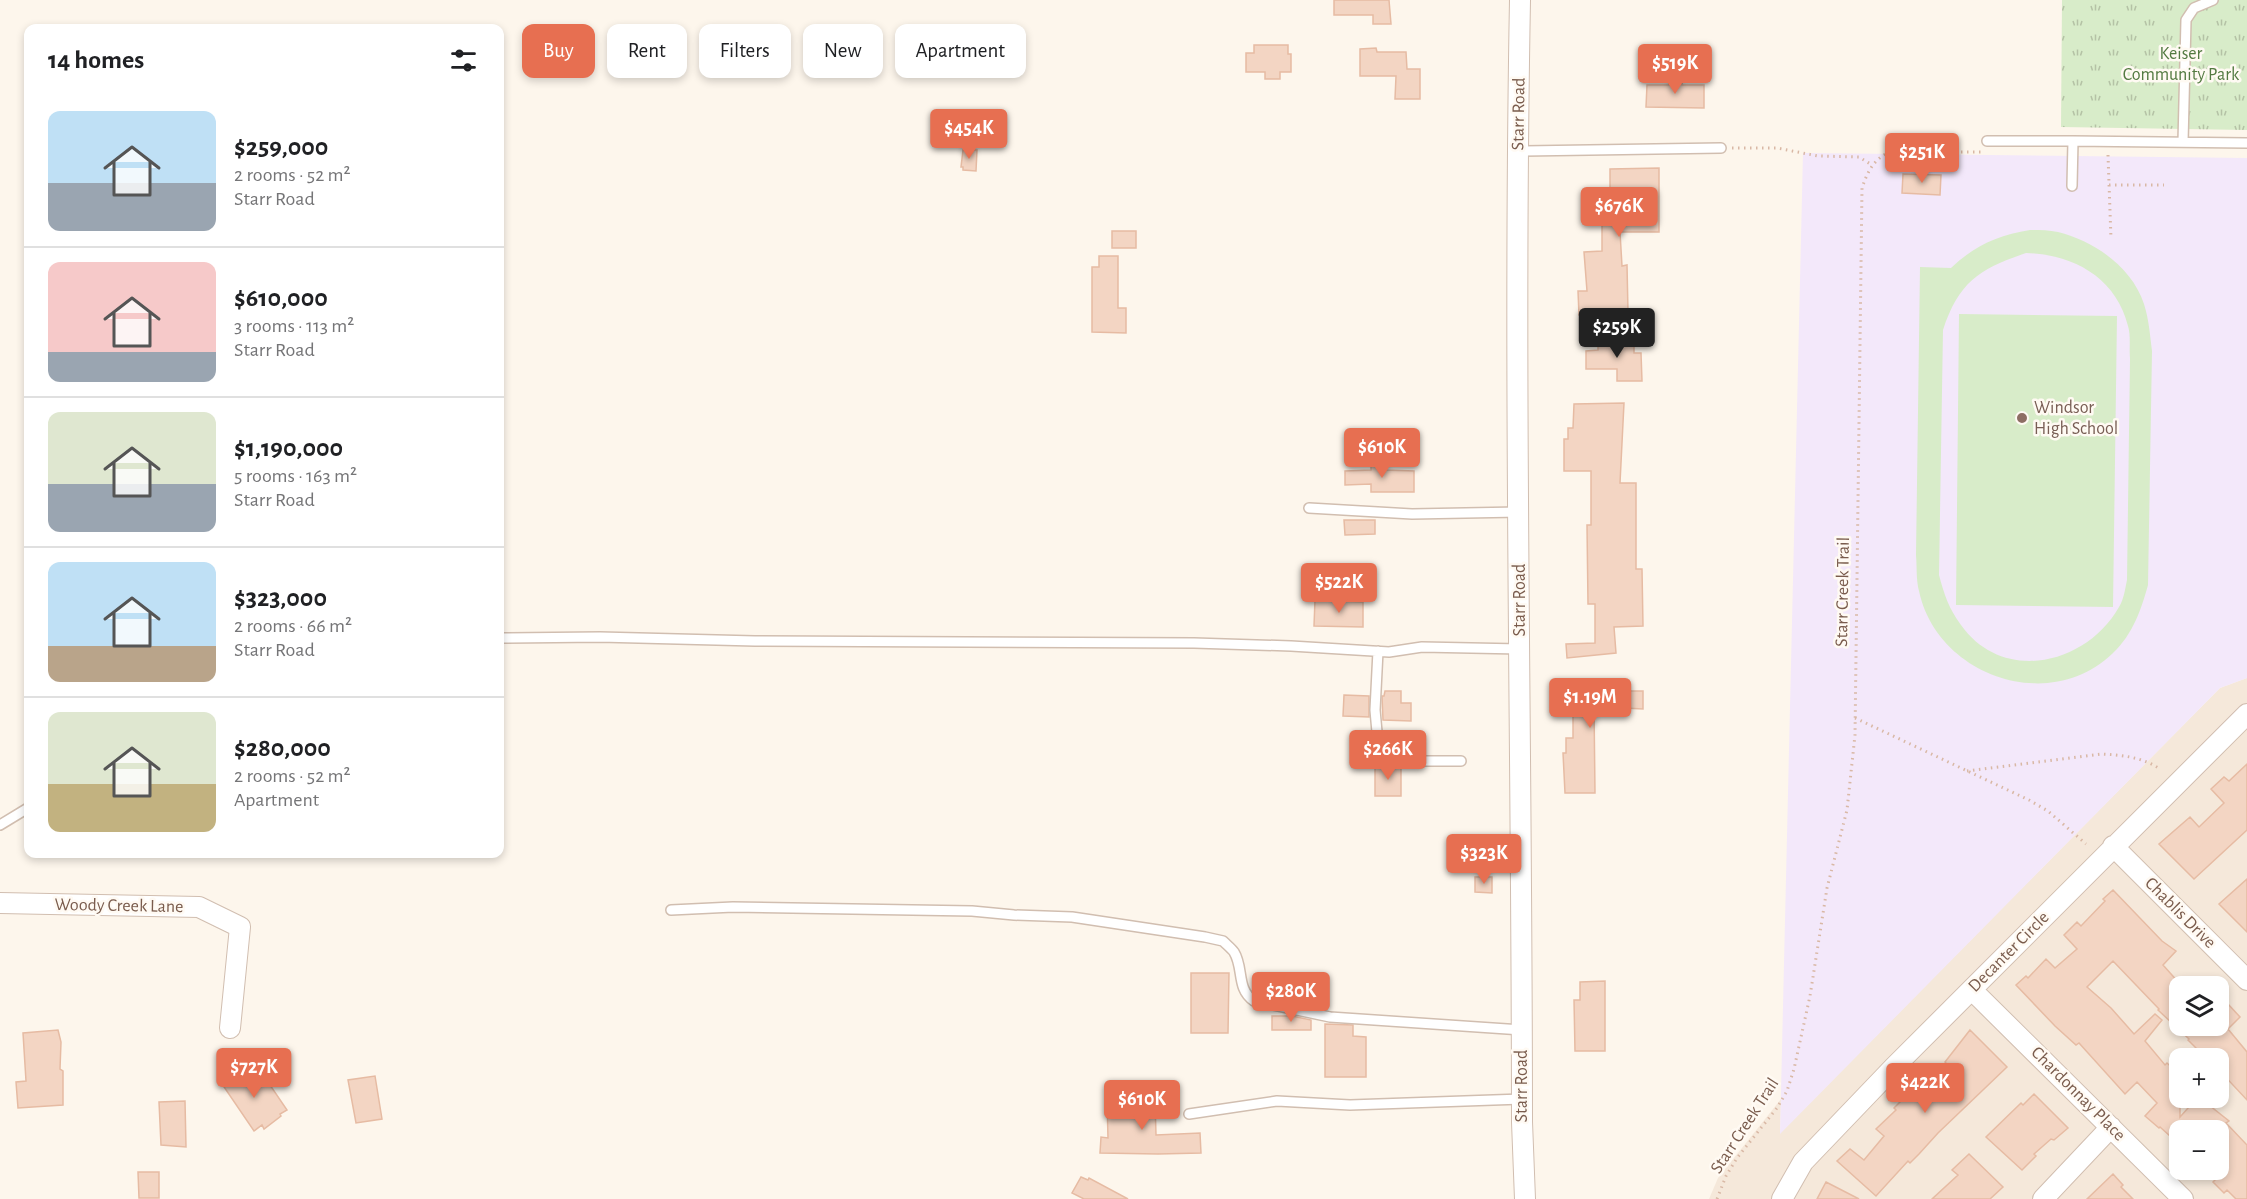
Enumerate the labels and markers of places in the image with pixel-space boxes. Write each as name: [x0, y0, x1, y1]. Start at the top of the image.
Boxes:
pin: $519K: [1633, 44, 1717, 95]
pin: $454K: [927, 109, 1011, 160]
pin: $251K: [1880, 133, 1964, 184]
pin: $676K: [1577, 187, 1661, 238]
pin: $259K: [1575, 308, 1659, 359]
place label: Windsor High School: [2034, 399, 2118, 438]
marker: Windsor High School: [2015, 411, 2029, 425]
pin: $610K: [1340, 428, 1424, 479]
pin: $522K: [1297, 563, 1381, 614]
pin: $1.19M: [1541, 678, 1639, 729]
pin: $266K: [1346, 730, 1430, 781]
pin: $323K: [1442, 834, 1526, 885]
pin: $280K: [1249, 972, 1333, 1023]
pin: $727K: [212, 1048, 296, 1099]
pin: $422K: [1883, 1063, 1967, 1114]
pin: $610K: [1100, 1080, 1184, 1131]

